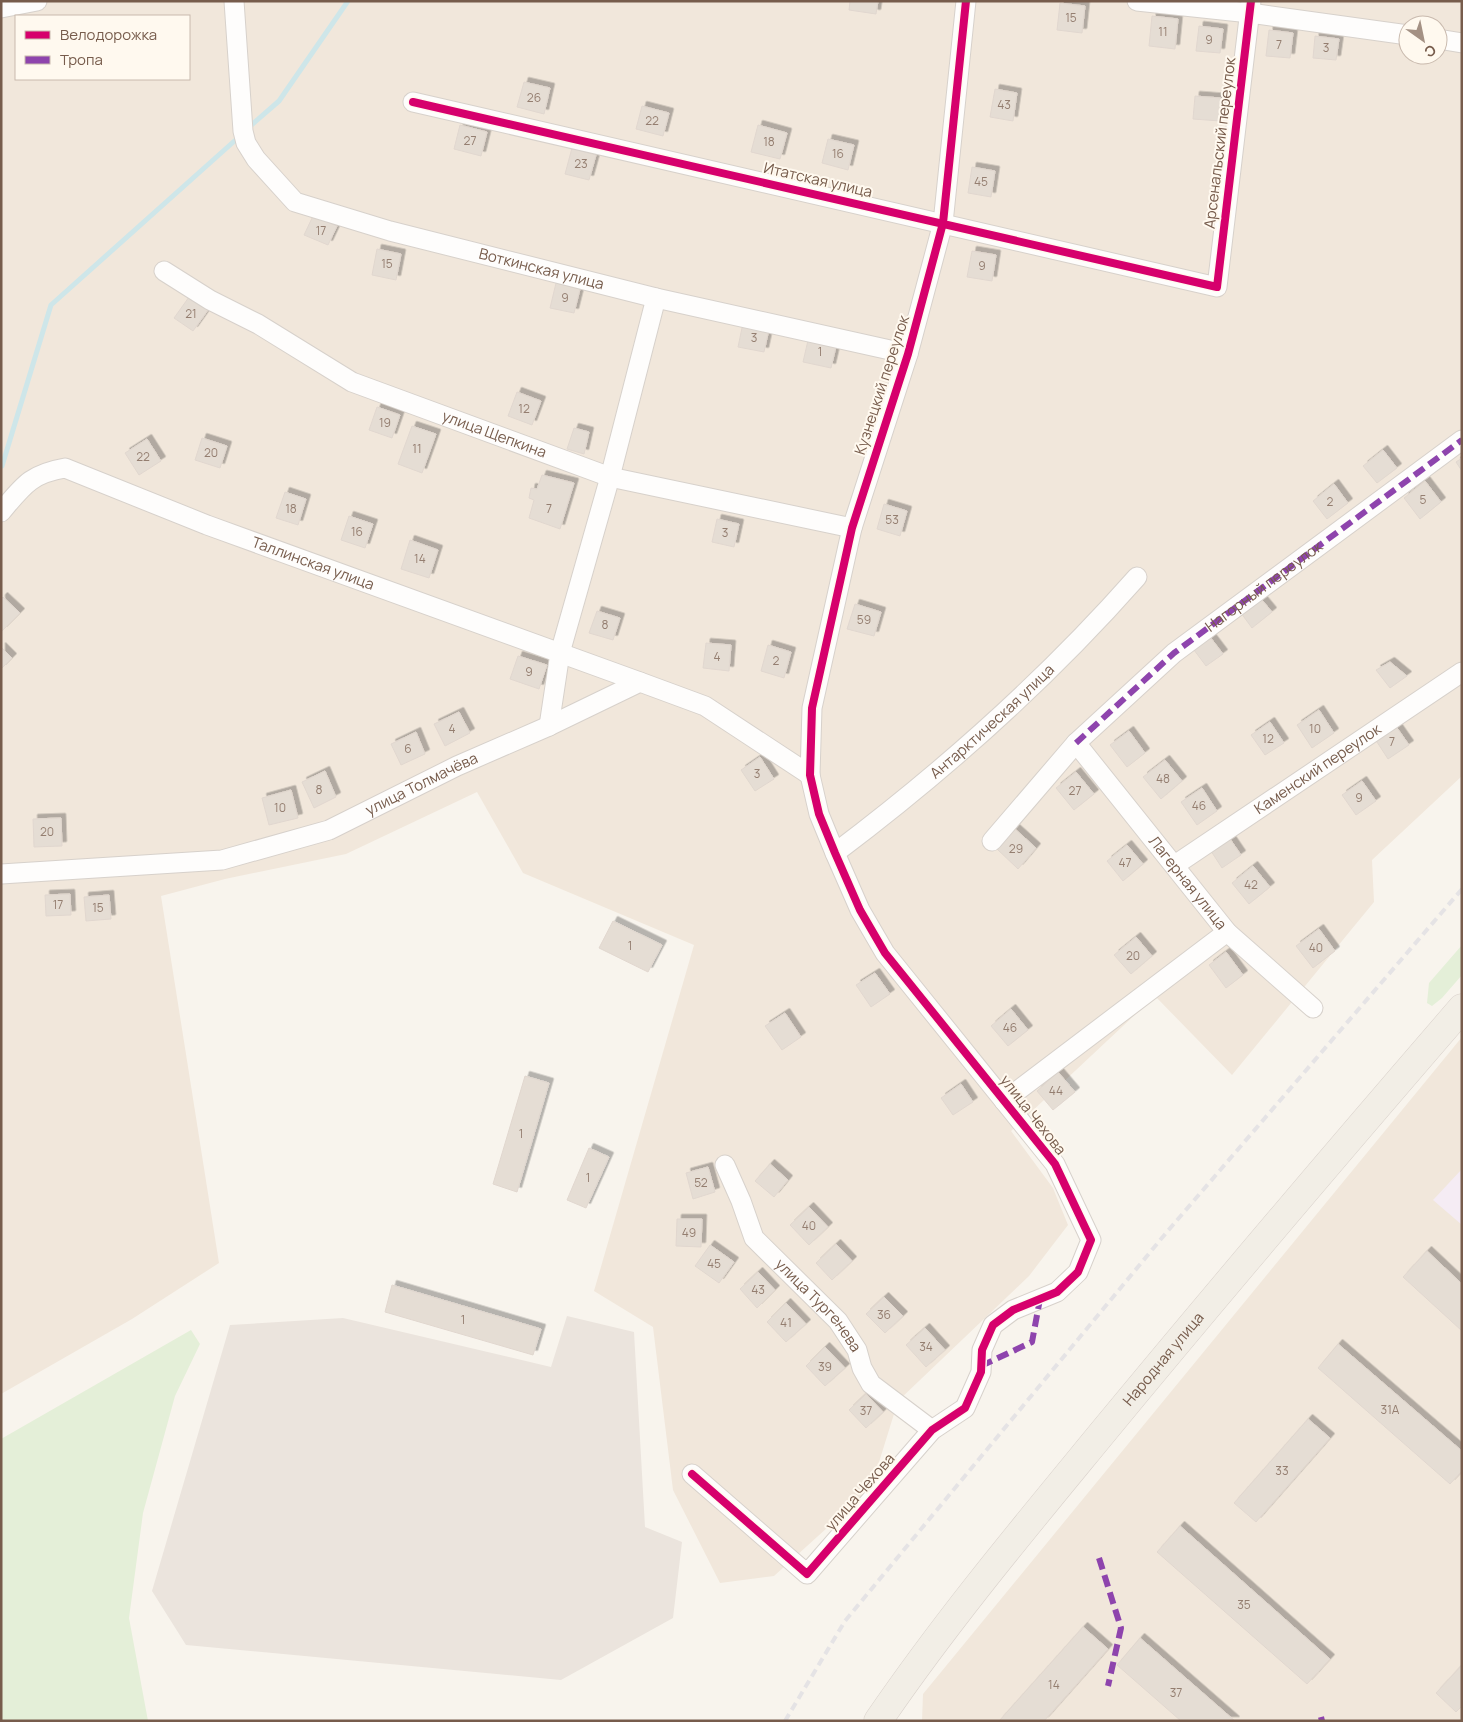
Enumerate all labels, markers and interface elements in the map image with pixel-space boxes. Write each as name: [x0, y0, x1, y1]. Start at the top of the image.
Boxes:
house number: 15: [1065, 9, 1077, 26]
legend: [15, 15, 190, 80]
north arrow: [1398, 15, 1448, 65]
house number: 11: [1158, 23, 1168, 40]
text: Велодорожка: [60, 24, 157, 45]
house number: 9: [1205, 31, 1213, 48]
house number: 7: [1276, 36, 1282, 53]
house number: 3: [1323, 39, 1329, 56]
text: С: [1421, 41, 1440, 62]
text: Тропа: [60, 49, 103, 70]
street label: Арсенальский переулок: [1199, 56, 1241, 230]
house number: 26: [527, 89, 541, 106]
house number: 43: [997, 96, 1011, 113]
house number: 22: [645, 112, 659, 129]
house number: 27: [464, 132, 476, 149]
house number: 18: [763, 133, 775, 150]
house number: 16: [832, 145, 844, 162]
house number: 23: [574, 155, 588, 172]
street label: Итатская улица: [762, 157, 875, 202]
house number: 45: [974, 173, 988, 190]
house number: 17: [316, 222, 326, 239]
street label: Воткинская улица: [477, 243, 606, 294]
house number: 15: [381, 255, 393, 272]
house number: 9: [978, 257, 986, 274]
house number: 9: [561, 289, 569, 306]
house number: 21: [185, 305, 197, 322]
street label: Кузнецкий переулок: [849, 312, 914, 457]
house number: 3: [751, 329, 757, 346]
house number: 1: [818, 343, 822, 360]
house number: 12: [518, 400, 530, 417]
street label: улица Щепкина: [439, 405, 550, 463]
house number: 19: [379, 414, 391, 431]
house number: 11: [412, 440, 422, 457]
house number: 20: [204, 444, 218, 461]
house number: 22: [136, 448, 150, 465]
house number: 5: [1420, 491, 1427, 508]
house number: 2: [1327, 493, 1334, 510]
house number: 18: [285, 500, 297, 517]
house number: 7: [546, 500, 552, 517]
house number: 53: [885, 511, 899, 528]
house number: 16: [351, 523, 363, 540]
house number: 3: [722, 524, 728, 541]
street label: Таллинская улица: [249, 531, 377, 595]
street label: Нагорный переулок: [1201, 535, 1327, 636]
house number: 14: [414, 550, 426, 567]
house number: 59: [857, 611, 871, 628]
house number: 8: [602, 616, 609, 633]
house number: 4: [713, 648, 721, 665]
house number: 2: [773, 652, 780, 669]
street label: Антарктическая улица: [925, 659, 1059, 783]
house number: 9: [525, 663, 533, 680]
street label: Каменский переулок: [1250, 718, 1385, 819]
house number: 4: [448, 720, 456, 737]
house number: 10: [1309, 720, 1321, 737]
house number: 12: [1262, 730, 1274, 747]
house number: 7: [1389, 733, 1395, 750]
house number: 6: [404, 740, 412, 757]
street label: улица Толмачёва: [362, 747, 481, 820]
house number: 3: [754, 765, 760, 782]
house number: 48: [1156, 770, 1170, 787]
house number: 8: [316, 781, 323, 798]
house number: 27: [1069, 782, 1081, 799]
house number: 9: [1355, 789, 1363, 806]
house number: 46: [1192, 797, 1206, 814]
house number: 10: [274, 799, 286, 816]
house number: 20: [40, 823, 54, 840]
street label: Лагерная улица: [1144, 831, 1232, 934]
house number: 29: [1009, 840, 1023, 857]
house number: 47: [1118, 854, 1132, 871]
house number: 42: [1244, 876, 1258, 893]
house number: 17: [53, 896, 63, 913]
house number: 15: [92, 899, 104, 916]
house number: 1: [628, 937, 632, 954]
house number: 40: [1309, 939, 1323, 956]
house number: 20: [1126, 947, 1140, 964]
house number: 46: [1003, 1019, 1017, 1036]
street label: улица Чехова: [995, 1070, 1071, 1159]
house number: 44: [1049, 1082, 1063, 1099]
house number: 1: [519, 1125, 523, 1142]
house number: 1: [586, 1169, 590, 1186]
house number: 52: [694, 1174, 708, 1191]
house number: 40: [802, 1217, 816, 1234]
house number: 49: [682, 1224, 696, 1241]
street label: улица Тургенева: [771, 1254, 867, 1356]
house number: 45: [707, 1255, 721, 1272]
house number: 43: [751, 1281, 765, 1298]
house number: 36: [877, 1306, 891, 1323]
street label: Народная улица: [1118, 1307, 1208, 1410]
house number: 1: [461, 1311, 465, 1328]
house number: 41: [780, 1314, 792, 1331]
house number: 34: [919, 1338, 933, 1355]
house number: 39: [818, 1358, 832, 1375]
house number: 31А: [1381, 1401, 1400, 1418]
house number: 37: [860, 1402, 872, 1419]
street label: улица Чехова: [820, 1448, 899, 1535]
house number: 33: [1275, 1462, 1289, 1479]
house number: 35: [1237, 1596, 1251, 1613]
house number: 14: [1048, 1676, 1060, 1693]
house number: 37: [1170, 1684, 1182, 1701]

